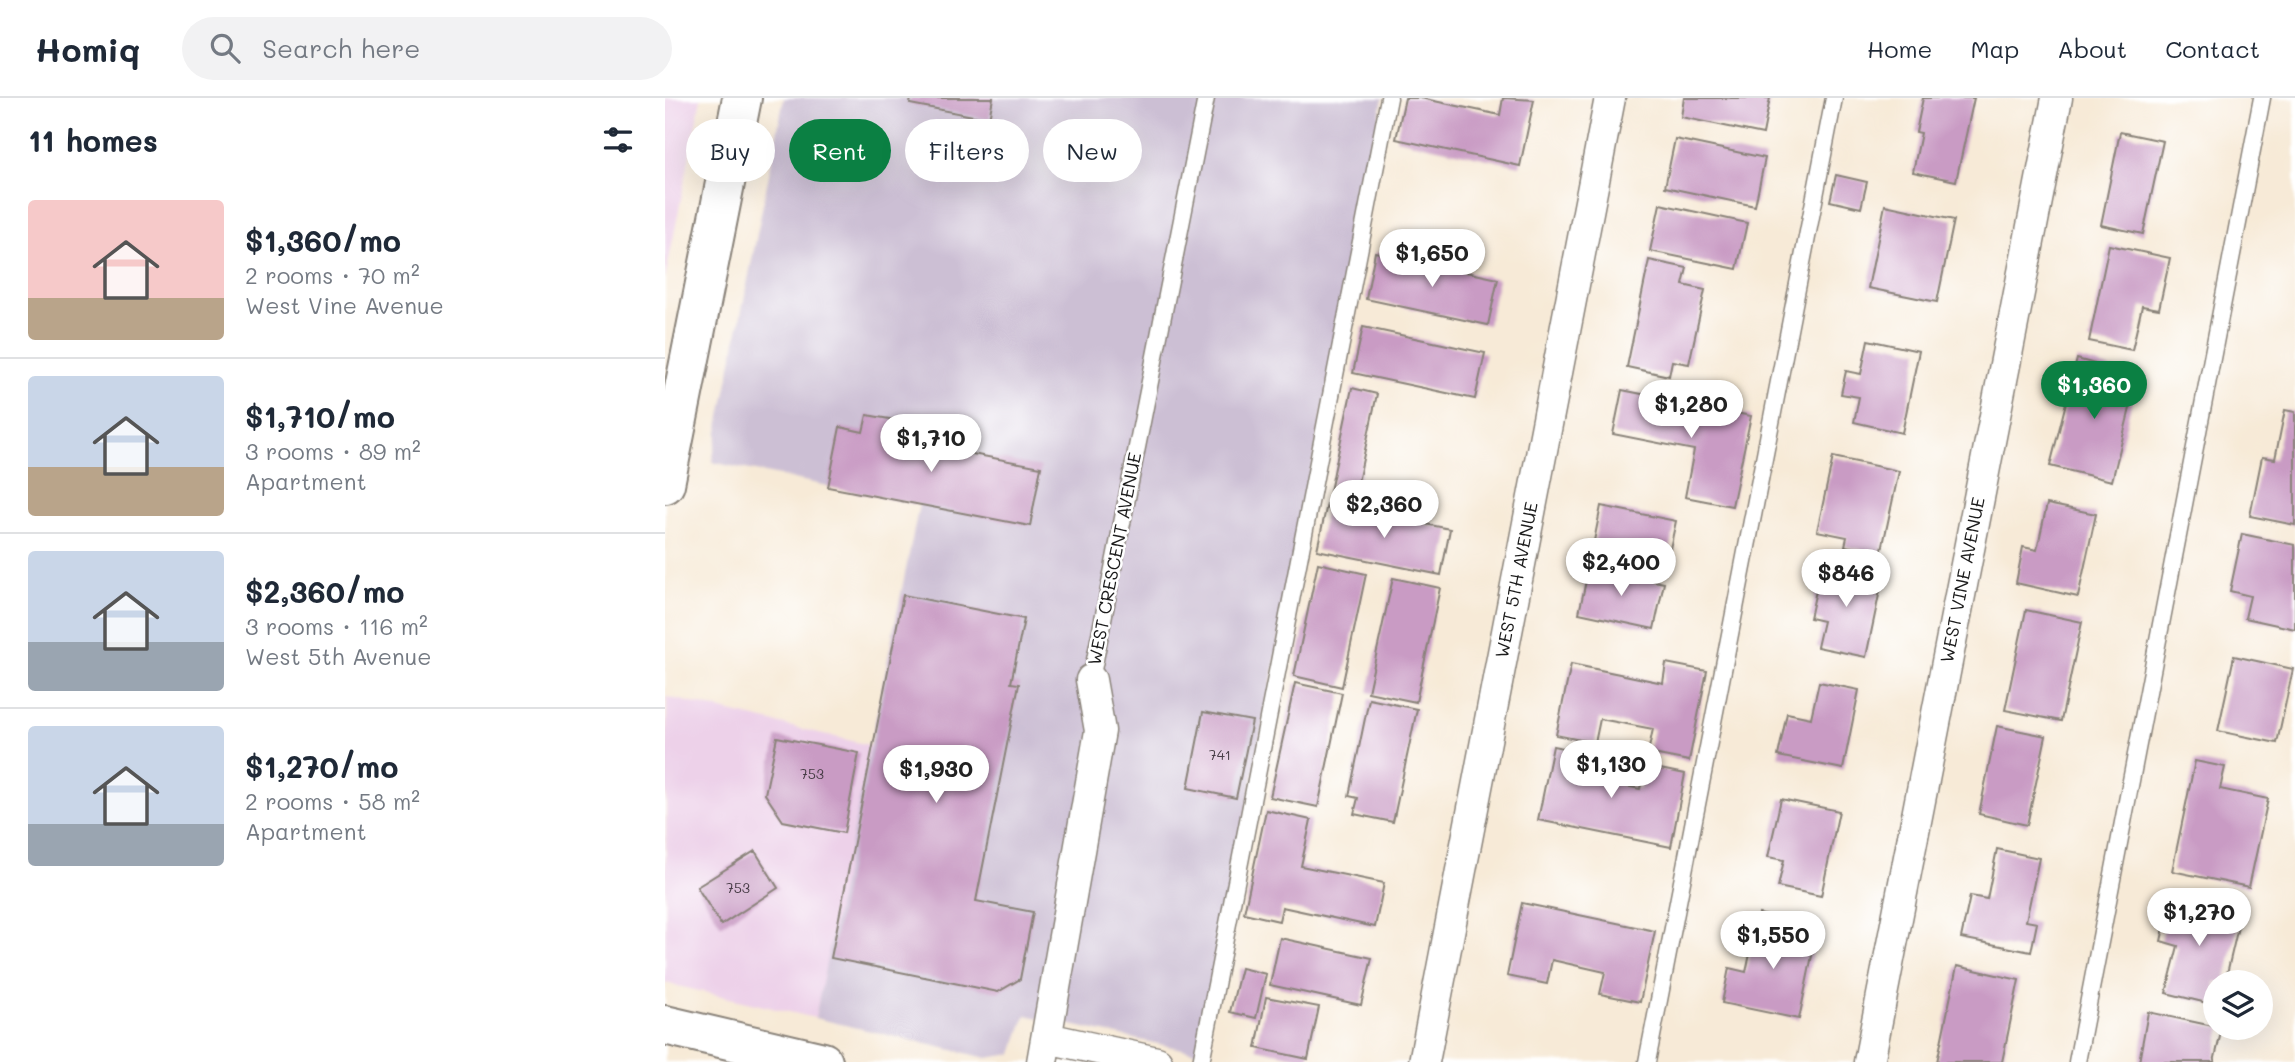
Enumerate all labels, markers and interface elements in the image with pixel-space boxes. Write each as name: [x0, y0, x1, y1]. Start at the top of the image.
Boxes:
search box: [182, 17, 672, 80]
text: Homiq: [35, 27, 140, 70]
icon: search: [206, 29, 244, 67]
text: Search here: [262, 31, 420, 65]
text: Home: [1867, 33, 1932, 64]
text: Map: [1970, 33, 2019, 64]
text: About: [2057, 33, 2127, 64]
text: Contact: [2165, 33, 2260, 64]
chip: Buy: [686, 119, 775, 182]
chip: Rent: [789, 119, 891, 182]
chip: Filters: [905, 119, 1029, 182]
chip: New: [1043, 119, 1142, 182]
text: 11 homes: [28, 120, 158, 160]
icon: filters: [599, 121, 637, 159]
text: $1,360/mo: [245, 220, 401, 260]
icon: home: [84, 228, 168, 312]
pin: $1,650: [1375, 230, 1489, 289]
text: $1,650: [1395, 237, 1469, 267]
text: 2 rooms · 70 m²: [245, 260, 420, 290]
text: West Vine Avenue: [245, 290, 444, 320]
pin: $1,360: [2037, 362, 2151, 421]
text: $1,360: [2057, 369, 2131, 399]
pin: $1,280: [1634, 380, 1748, 440]
text: $1,280: [1654, 388, 1728, 418]
text: $1,710/mo: [245, 396, 395, 436]
icon: home: [84, 404, 168, 488]
pin: $1,710: [874, 414, 988, 474]
text: $1,710: [896, 422, 966, 452]
text: 3 rooms · 89 m²: [245, 436, 421, 466]
street label: WEST CRESCENT AVENUE: [1082, 450, 1146, 667]
text: Apartment: [245, 466, 367, 496]
pin: $2,360: [1327, 480, 1441, 540]
text: $2,360: [1346, 488, 1422, 518]
street label: WEST VINE AVENUE: [1934, 495, 1990, 665]
street label: WEST 5TH AVENUE: [1489, 500, 1543, 660]
pin: $2,400: [1564, 538, 1678, 598]
text: $2,400: [1582, 546, 1660, 576]
pin: $846: [1805, 550, 1887, 609]
text: $846: [1818, 557, 1874, 587]
text: $2,360/mo: [245, 571, 405, 611]
icon: home: [84, 579, 168, 663]
text: 3 rooms · 116 m²: [245, 611, 428, 641]
text: West 5th Avenue: [245, 641, 432, 671]
pin: $1,130: [1554, 740, 1668, 800]
house number: 741: [1209, 745, 1231, 764]
text: $1,270/mo: [245, 746, 398, 786]
pin: $1,930: [879, 746, 993, 805]
text: $1,130: [1576, 748, 1646, 778]
text: $1,930: [899, 753, 973, 783]
icon: home: [84, 754, 168, 838]
house number: 753: [800, 764, 824, 783]
text: 2 rooms · 58 m²: [245, 786, 420, 816]
text: Apartment: [245, 816, 367, 846]
house number: 753: [726, 878, 750, 897]
pin: $1,270: [2142, 888, 2256, 948]
text: $1,270: [2163, 896, 2235, 926]
pin: $1,550: [1716, 912, 1830, 971]
text: $1,550: [1736, 919, 1810, 949]
map controls: [2203, 970, 2273, 1040]
button: layers: [2203, 970, 2273, 1040]

